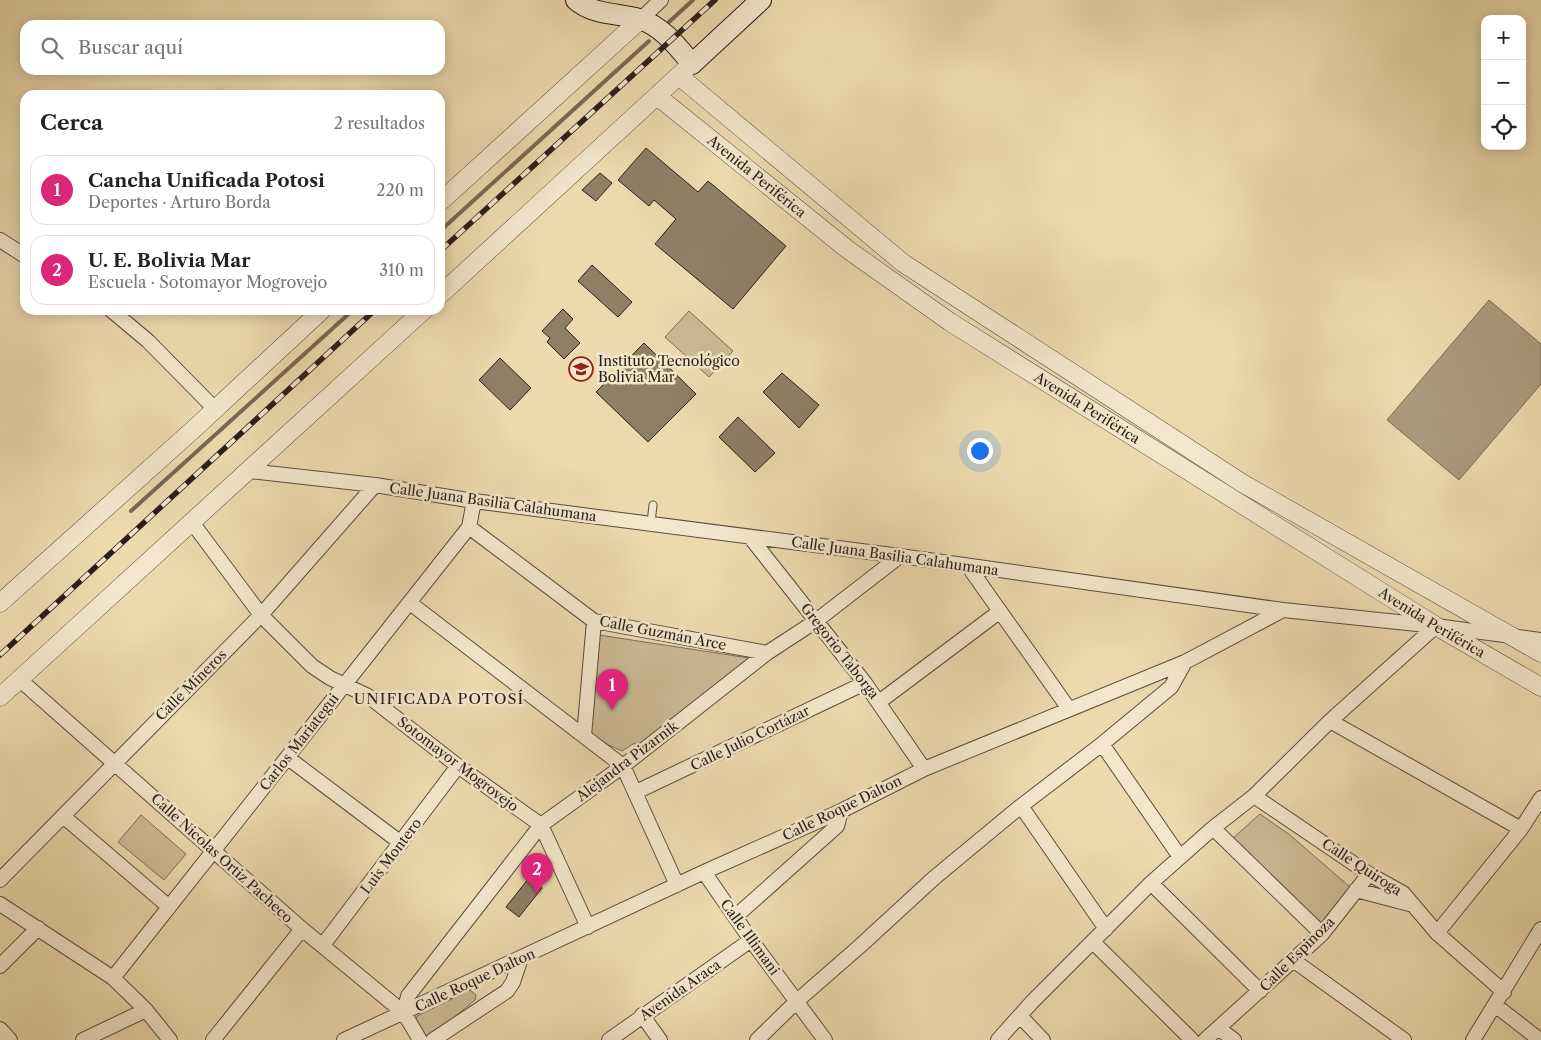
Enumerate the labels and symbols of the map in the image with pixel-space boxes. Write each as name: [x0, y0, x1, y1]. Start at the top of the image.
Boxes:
street label: Avenida Periférica: [703, 131, 810, 222]
place label: Instituto Tecnológico Bolivia Mar: [598, 352, 740, 386]
school or university icon: Instituto Tecnológico Bolivia Mar: [568, 356, 594, 382]
street label: Avenida Periférica: [1030, 367, 1144, 448]
your location: [967, 438, 993, 464]
street label: Calle Juana Basilia Calahumana: [388, 479, 598, 526]
street label: Calle Juana Basilia Calahumana: [790, 533, 1000, 580]
street label: Avenida Periférica: [1374, 583, 1489, 662]
street label: Gregorio Taborga: [797, 599, 883, 703]
street label: Calle Guzmán Arce: [598, 612, 728, 654]
street label: Calle Mineros: [152, 646, 230, 724]
pin: 1: [596, 669, 628, 710]
district label: UNIFICADA POTOSÍ: [354, 689, 524, 708]
street label: Carlos Mariategui: [255, 690, 343, 794]
street label: Calle Julio Cortázar: [687, 701, 813, 775]
street label: Sotomayor Mogrovejo: [394, 713, 522, 815]
street label: Alejandra Pizarnik: [572, 716, 682, 806]
street label: Calle Roque Dalton: [779, 771, 905, 845]
street label: Calle Nicolas Ortiz Pacheco: [147, 789, 297, 927]
street label: Luis Montero: [357, 815, 425, 897]
street label: Calle Quiroga: [1319, 835, 1406, 900]
pin: 2: [521, 853, 553, 894]
street label: Calle Illimani: [716, 896, 784, 978]
street label: Calle Espinoza: [1256, 912, 1339, 995]
street label: Calle Roque Dalton: [412, 944, 538, 1016]
street label: Avenida Araca: [635, 955, 724, 1025]

